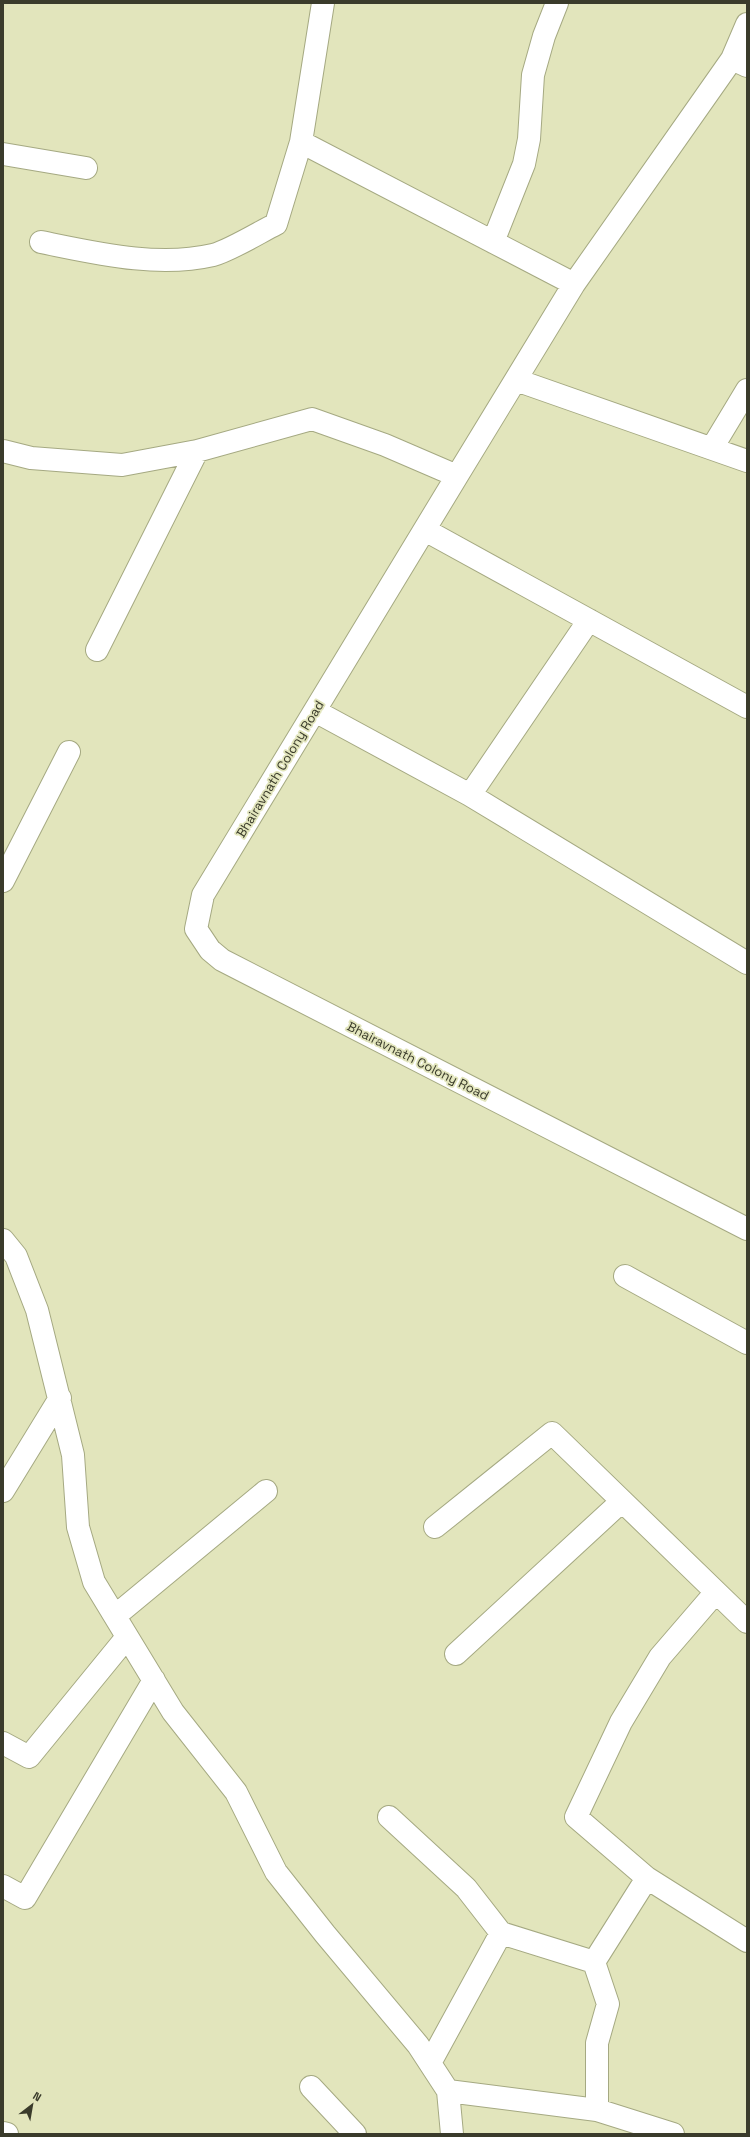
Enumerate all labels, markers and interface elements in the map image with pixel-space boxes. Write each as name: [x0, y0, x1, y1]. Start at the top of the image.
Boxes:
street label: Bhairavnath Colony Road: [232, 697, 328, 841]
street label: Bhairavnath Colony Road: [344, 1018, 492, 1104]
north arrow: [12, 2085, 52, 2125]
text: N: [30, 2089, 44, 2104]

